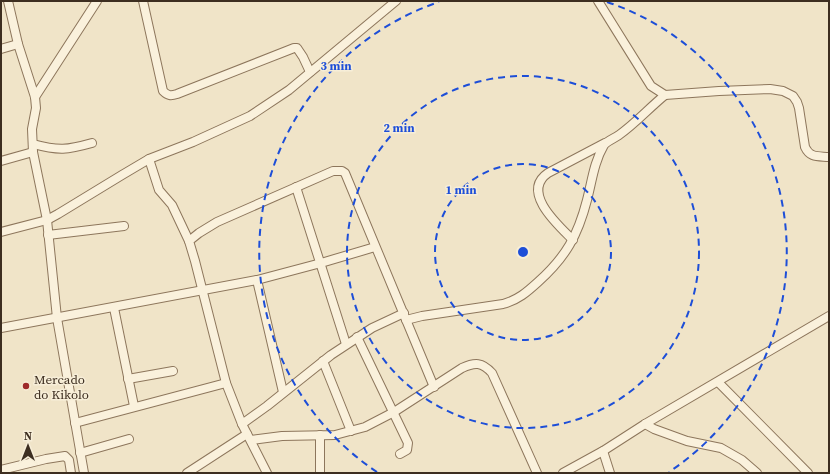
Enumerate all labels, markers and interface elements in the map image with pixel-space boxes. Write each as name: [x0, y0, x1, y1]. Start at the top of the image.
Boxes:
text: 3 min: [320, 58, 352, 74]
text: 2 min: [383, 120, 415, 136]
text: 1 min: [445, 182, 477, 198]
centre of rings: [516, 245, 530, 259]
place label: Mercado do Kikolo: [34, 371, 89, 403]
marker: Mercado do Kikolo: [21, 381, 31, 391]
north arrow: [8, 426, 48, 466]
text: N: [24, 429, 32, 444]

